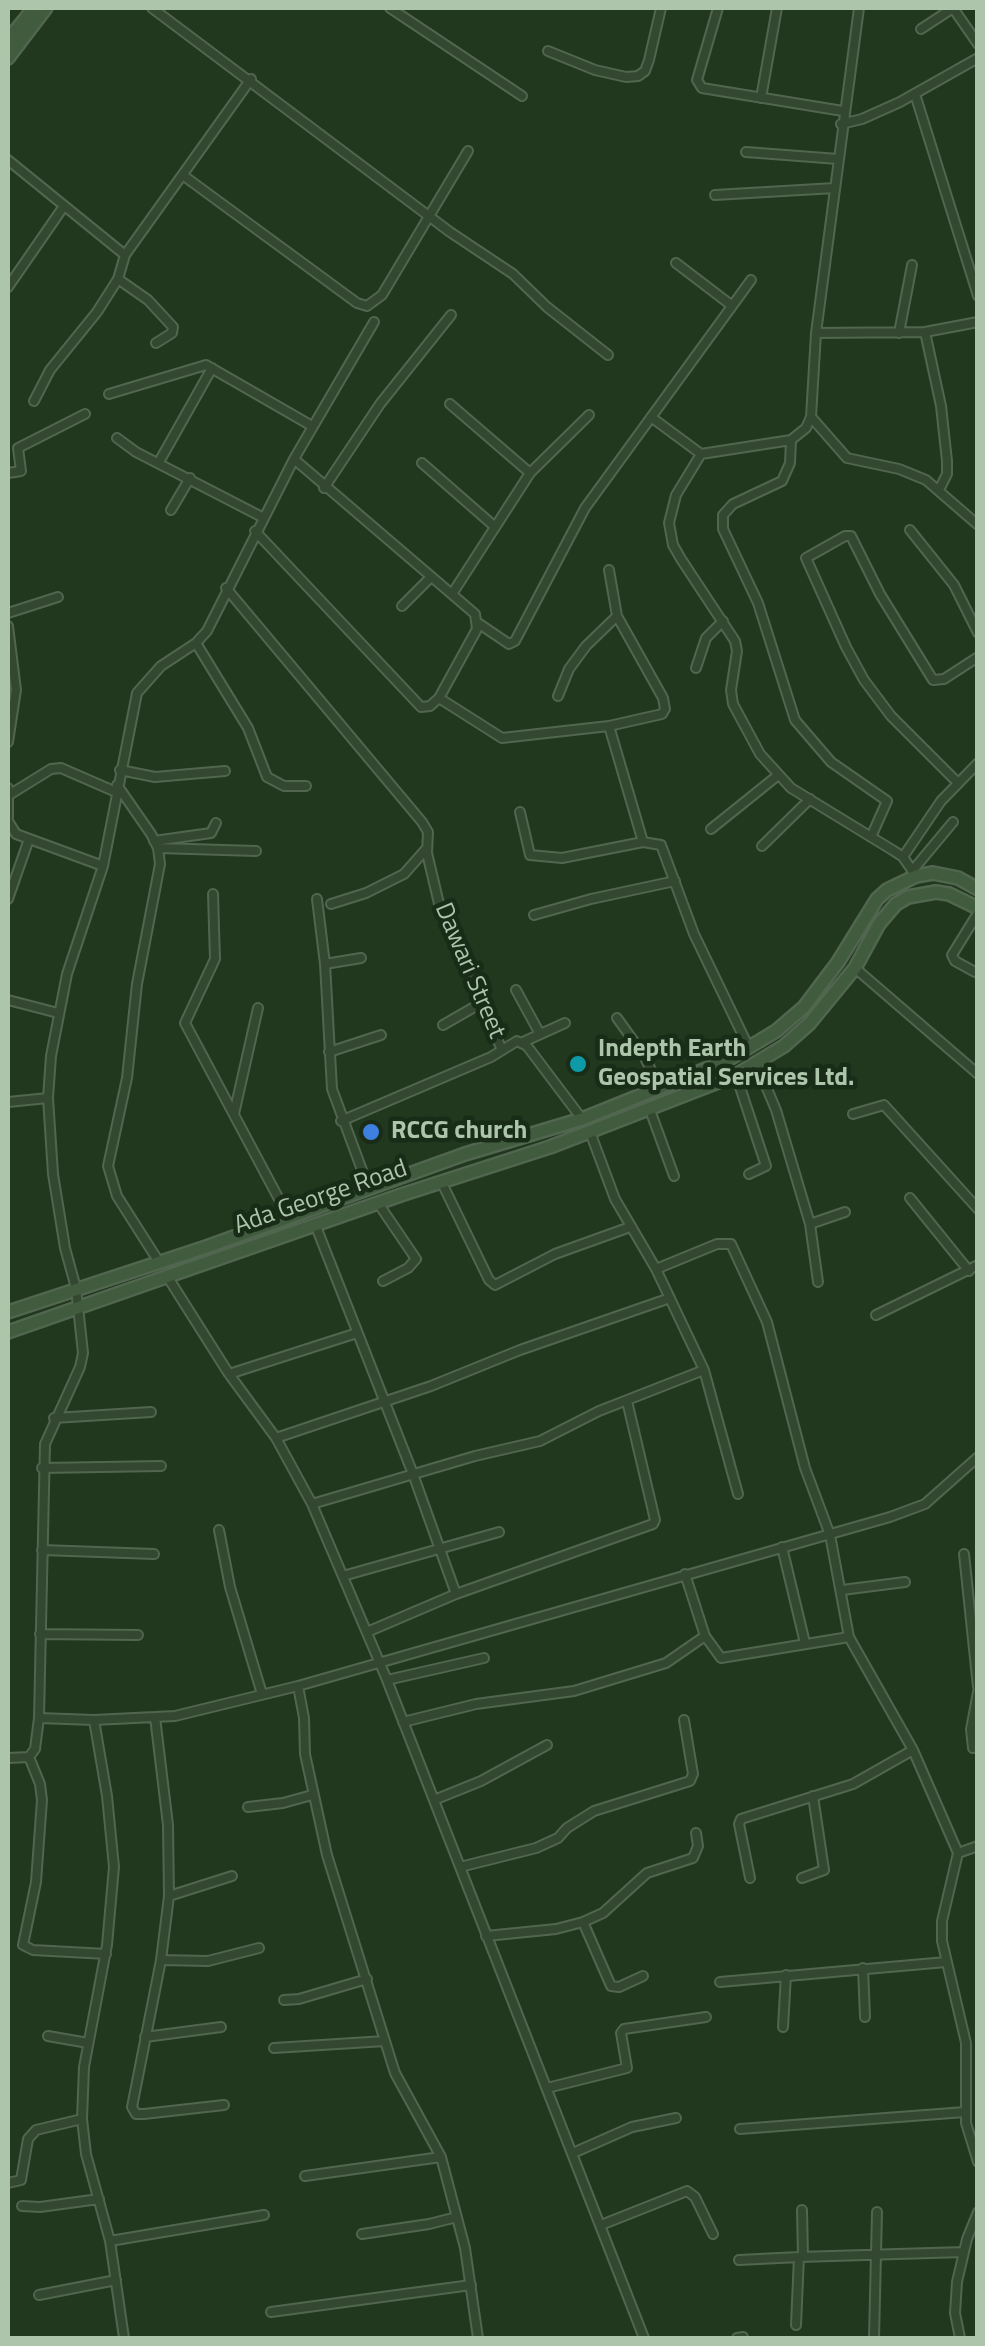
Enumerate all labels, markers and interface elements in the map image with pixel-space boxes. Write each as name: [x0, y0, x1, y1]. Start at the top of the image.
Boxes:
street label: Dawari Street: [427, 899, 511, 1043]
place label: Indepth Earth Geospatial Services Ltd.: [598, 1035, 854, 1094]
marker: Indepth Earth Geospatial Services Ltd.: [567, 1053, 589, 1075]
place label: RCCG church: [391, 1117, 527, 1147]
marker: RCCG church: [360, 1121, 382, 1143]
street label: Ada George Road: [231, 1154, 411, 1242]

